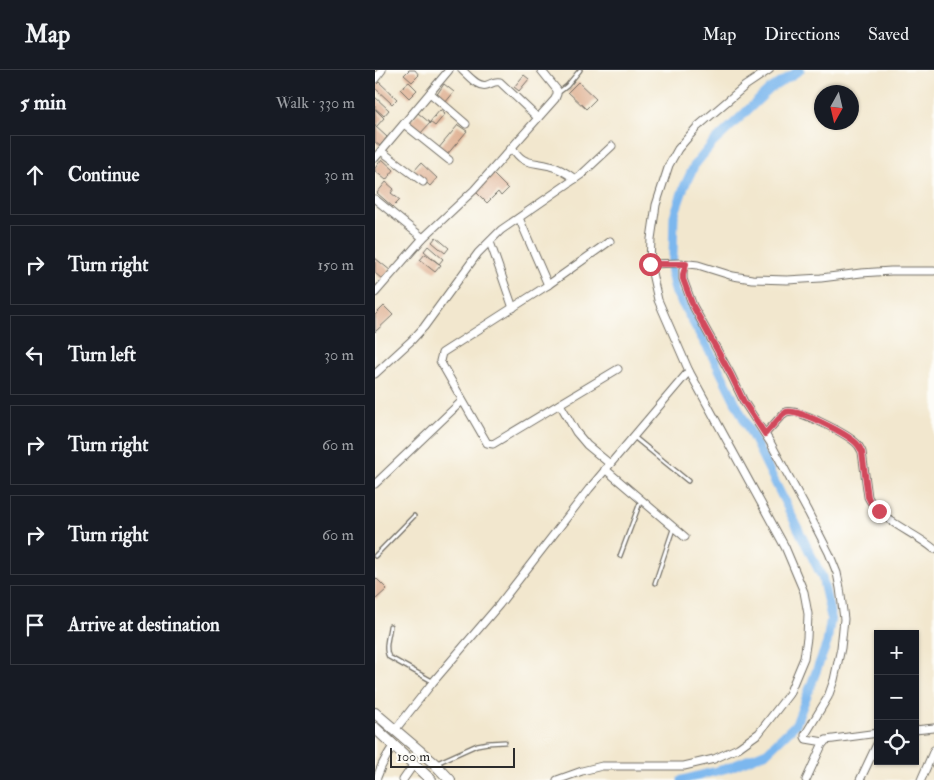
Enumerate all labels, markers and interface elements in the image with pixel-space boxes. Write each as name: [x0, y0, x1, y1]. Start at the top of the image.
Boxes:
text: Map: [25, 19, 70, 50]
text: Map: [703, 23, 736, 46]
text: Directions: [764, 23, 840, 46]
text: Saved: [868, 23, 909, 46]
north arrow: [814, 85, 859, 130]
text: 5 min: [20, 89, 66, 116]
text: Walk · 330 m: [276, 93, 355, 113]
icon: ahead: [21, 161, 49, 189]
text: Continue: [68, 163, 139, 187]
text: 30 m: [324, 165, 354, 185]
icon: right: [21, 251, 49, 279]
text: Turn right: [68, 253, 148, 277]
route start: [639, 253, 662, 276]
text: 150 m: [317, 255, 354, 275]
icon: left: [21, 341, 49, 369]
text: Turn left: [68, 343, 136, 367]
text: 30 m: [324, 345, 354, 365]
icon: right: [21, 431, 49, 459]
text: Turn right: [68, 433, 148, 457]
text: 60 m: [322, 435, 354, 455]
route end: [868, 500, 891, 523]
icon: right: [21, 521, 49, 549]
text: Turn right: [68, 523, 148, 547]
text: 60 m: [322, 525, 354, 545]
icon: arrive: [21, 611, 49, 639]
text: Arrive at destination: [68, 613, 220, 637]
map controls: [874, 630, 919, 765]
button: +: [874, 630, 919, 675]
button: −: [874, 675, 919, 720]
button: locate: [874, 720, 919, 765]
scale bar: [390, 745, 515, 768]
text: 100 m: [397, 748, 430, 765]

